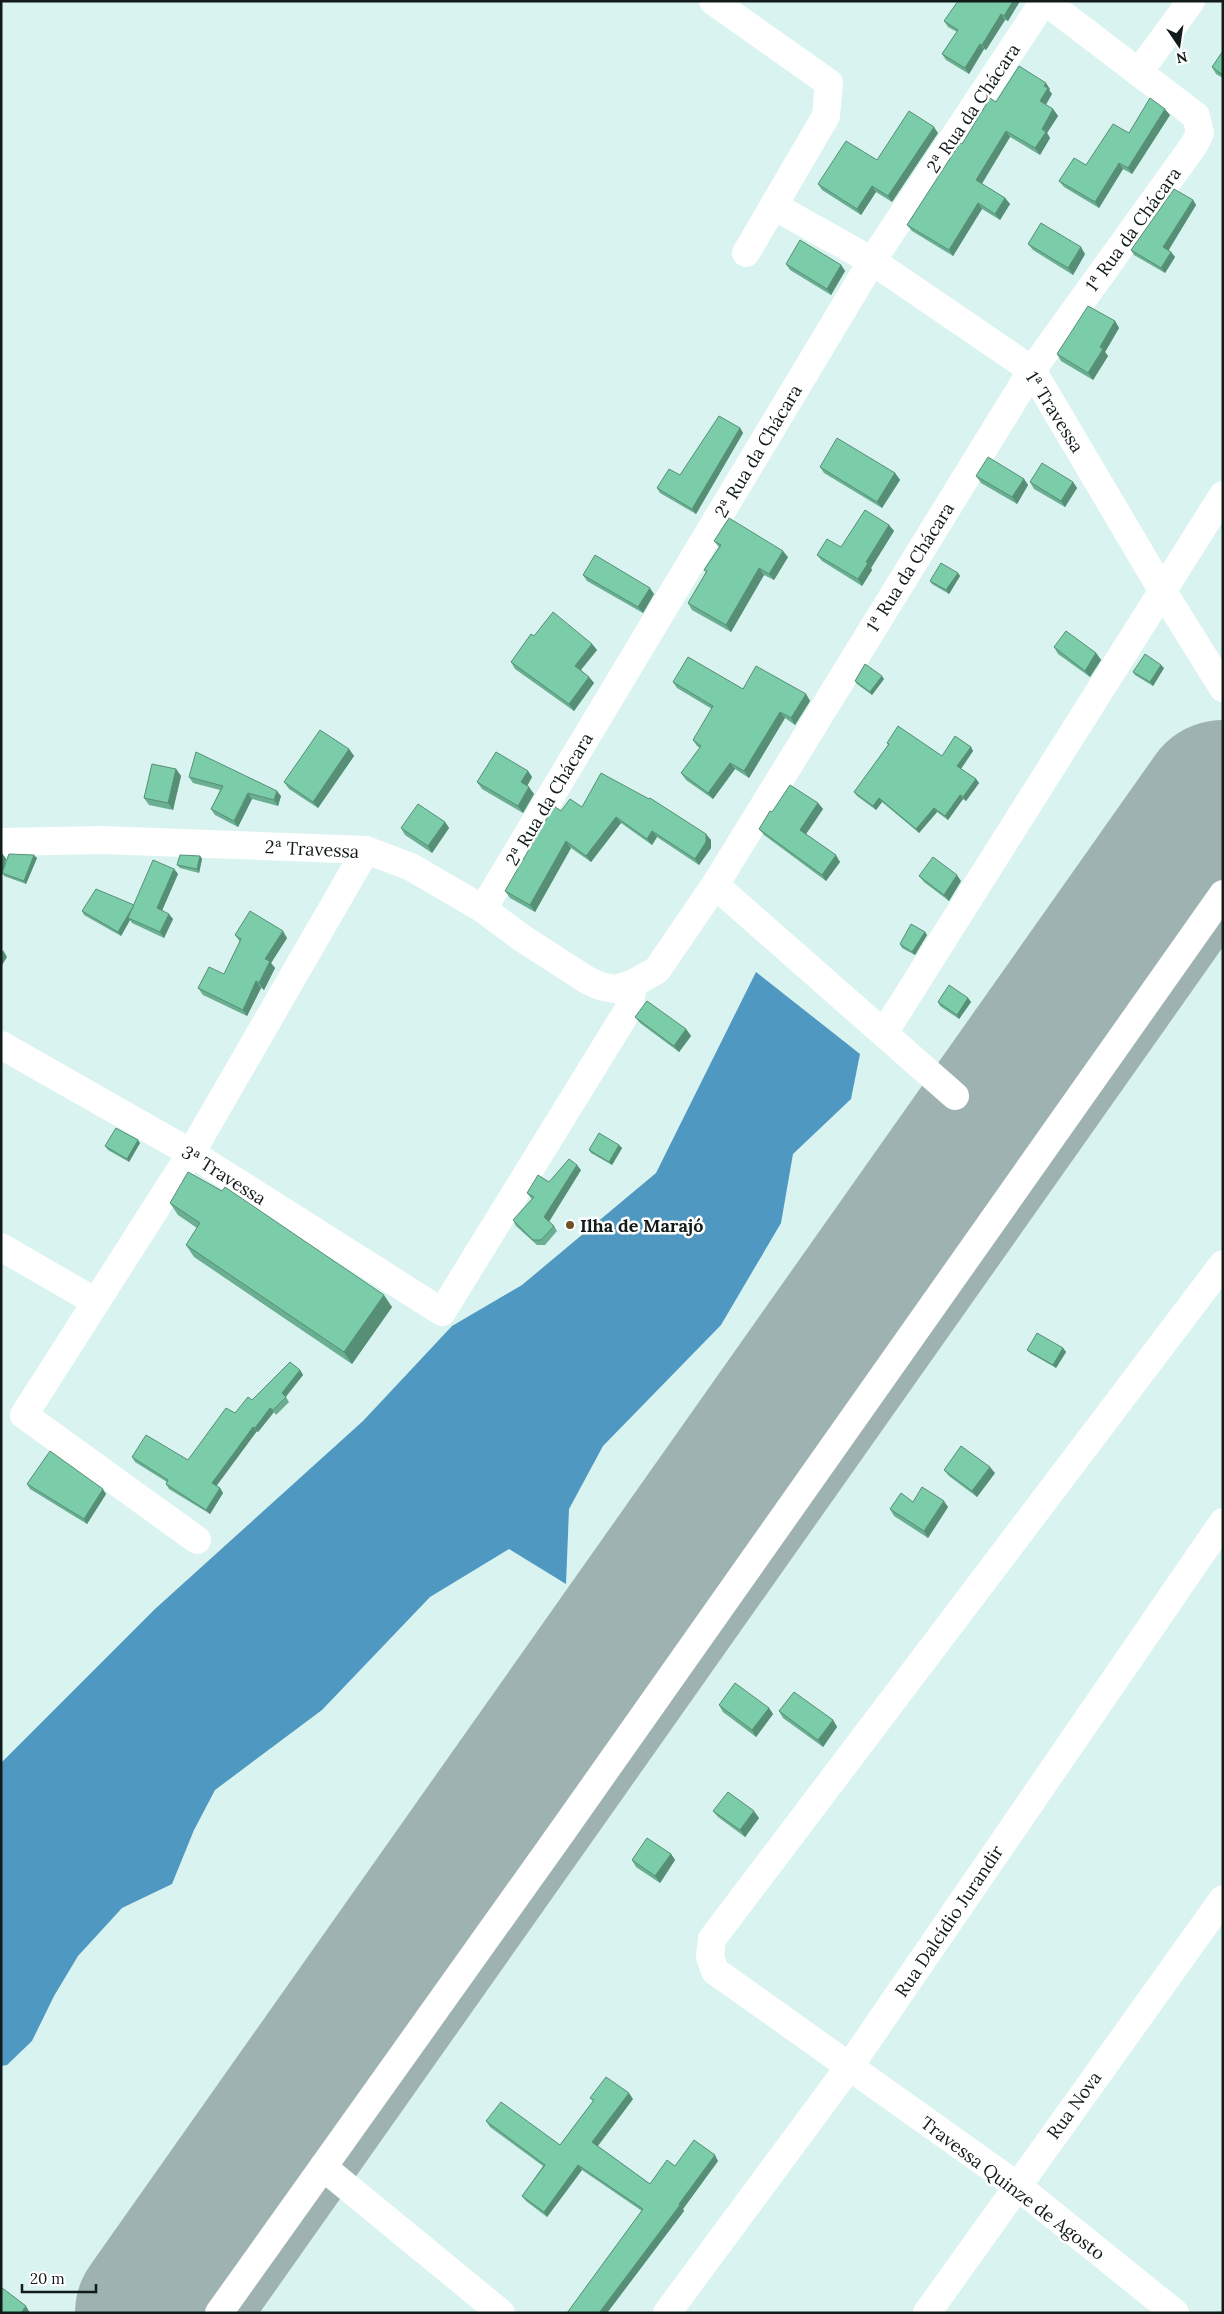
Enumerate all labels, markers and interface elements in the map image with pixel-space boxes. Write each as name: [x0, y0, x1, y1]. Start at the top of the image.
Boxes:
north arrow: [1154, 20, 1204, 70]
street label: 2ª Rua da Chácara: [921, 39, 1025, 177]
text: N: [1174, 48, 1189, 68]
street label: 1ª Rua da Chácara: [1080, 162, 1186, 296]
street label: 1ª Travessa: [1021, 367, 1089, 457]
street label: 2ª Rua da Chácara: [709, 380, 807, 522]
street label: 1ª Rua da Chácara: [861, 498, 959, 636]
street label: 2ª Rua da Chácara: [500, 728, 598, 870]
street label: 2ª Travessa: [264, 835, 360, 863]
street label: 3ª Travessa: [178, 1140, 270, 1210]
place label: Ilha de Marajó: [580, 1214, 703, 1237]
marker: Ilha de Marajó: [564, 1219, 576, 1231]
street label: Rua Dalcídio Jurandir: [890, 1841, 1008, 2001]
street label: Rua Nova: [1042, 2067, 1106, 2143]
street label: Travessa Quinze de Agosto: [916, 2111, 1110, 2265]
scale bar: [22, 2262, 96, 2294]
text: 20 m: [30, 2269, 65, 2288]

